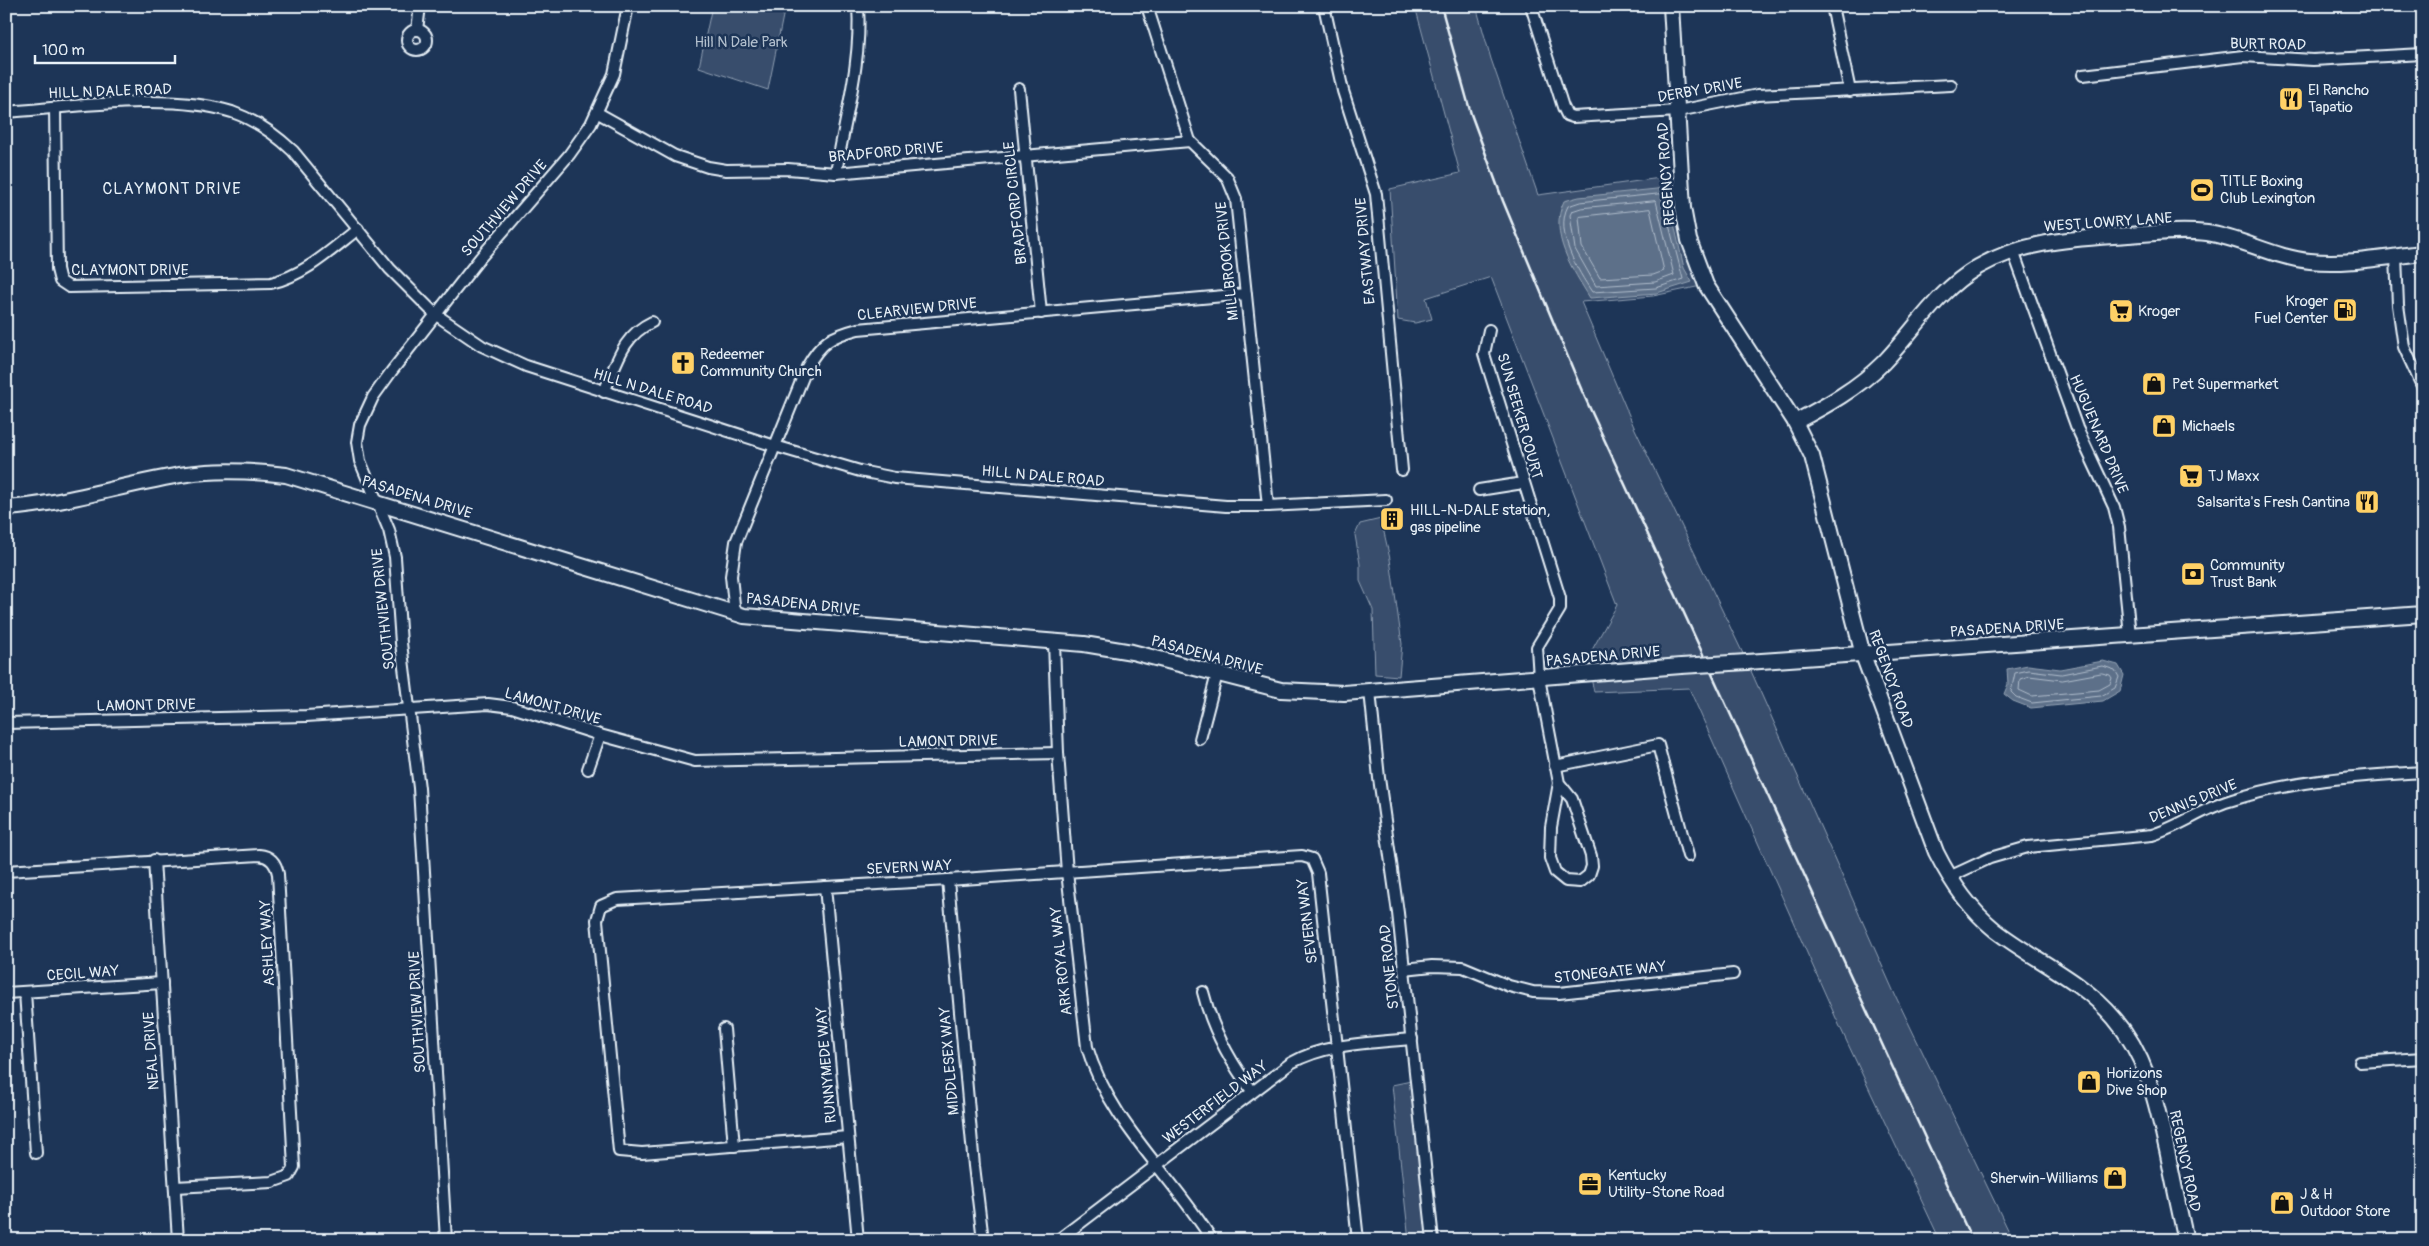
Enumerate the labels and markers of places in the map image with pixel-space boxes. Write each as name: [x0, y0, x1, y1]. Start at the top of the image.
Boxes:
place label: El Rancho Tapatio: [2308, 81, 2369, 117]
restaurant icon: El Rancho Tapatio: [2278, 86, 2304, 112]
place label: TITLE Boxing Club Lexington: [2220, 172, 2315, 208]
sports icon: TITLE Boxing Club Lexington: [2189, 177, 2215, 203]
place label: Kroger Fuel Center: [2254, 292, 2329, 328]
fuel station icon: Kroger Fuel Center: [2332, 297, 2358, 323]
supermarket icon: Kroger: [2108, 298, 2134, 324]
place label: Kroger: [2138, 302, 2181, 321]
place label: Redeemer Community Church: [700, 345, 822, 381]
church icon: Redeemer Community Church: [670, 350, 696, 376]
shop icon: Pet Supermarket: [2141, 371, 2167, 397]
place label: Pet Supermarket: [2172, 375, 2279, 394]
shop icon: Michaels: [2151, 413, 2177, 439]
place label: Michaels: [2182, 417, 2235, 436]
supermarket icon: TJ Maxx: [2178, 463, 2204, 489]
place label: TJ Maxx: [2208, 467, 2260, 486]
restaurant icon: Salsarita's Fresh Cantina: [2354, 489, 2380, 515]
place label: Salsarita's Fresh Cantina: [2196, 493, 2350, 512]
place label: HILL-N-DALE station, gas pipeline: [1410, 501, 1550, 537]
building icon: HILL-N-DALE station, gas pipeline: [1379, 506, 1405, 532]
place label: Community Trust Bank: [2210, 556, 2285, 592]
bank icon: Community Trust Bank: [2180, 561, 2206, 587]
place label: Horizons Dive Shop: [2106, 1064, 2167, 1100]
shop icon: Horizons Dive Shop: [2076, 1069, 2102, 1095]
shop icon: Sherwin-Williams: [2102, 1165, 2128, 1191]
place label: Kentucky Utility-Stone Road: [1608, 1166, 1725, 1202]
place label: Sherwin-Williams: [1990, 1169, 2098, 1188]
office icon: Kentucky Utility-Stone Road: [1577, 1171, 1603, 1197]
place label: J & H Outdoor Store: [2300, 1185, 2391, 1221]
shop icon: J & H Outdoor Store: [2269, 1190, 2295, 1216]

